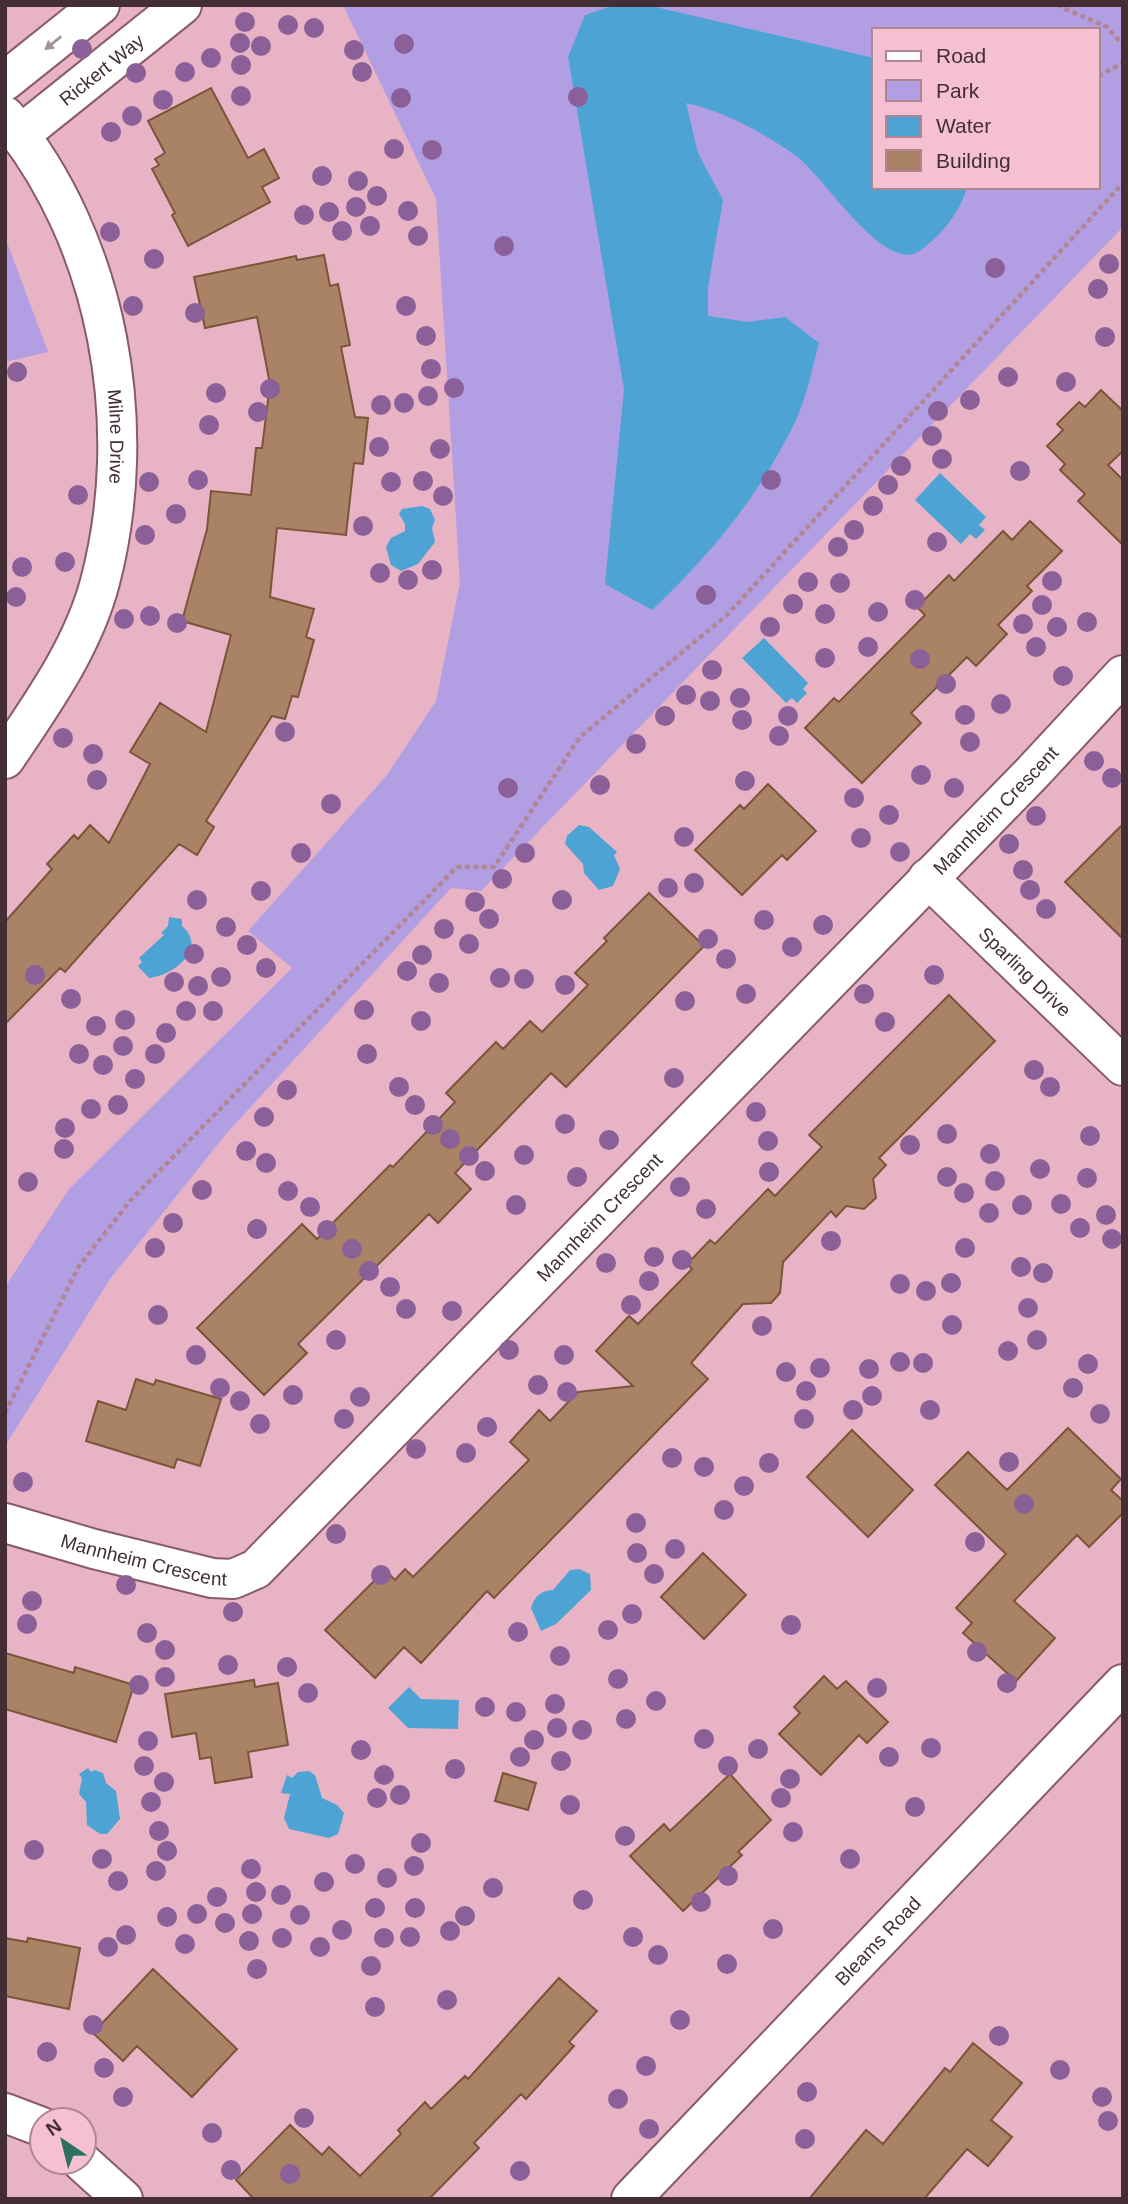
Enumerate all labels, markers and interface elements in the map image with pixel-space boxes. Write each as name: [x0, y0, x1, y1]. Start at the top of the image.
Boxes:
legend: [872, 28, 1100, 189]
street label: Rickert Way: [55, 29, 148, 110]
one-way arrow: [44, 36, 62, 51]
text: Road: [936, 44, 986, 67]
text: Park: [936, 79, 980, 102]
text: Water: [936, 114, 991, 137]
text: Building: [936, 149, 1011, 172]
street label: Milne Drive: [104, 388, 128, 485]
street label: Mannheim Crescent: [929, 741, 1063, 878]
street label: Sparling Drive: [975, 923, 1075, 1021]
street label: Mannheim Crescent: [532, 1148, 667, 1285]
street label: Mannheim Crescent: [59, 1529, 228, 1589]
street label: Bleams Road: [831, 1892, 925, 1989]
north arrow: [28, 2106, 98, 2176]
text: N: [42, 2115, 65, 2140]

